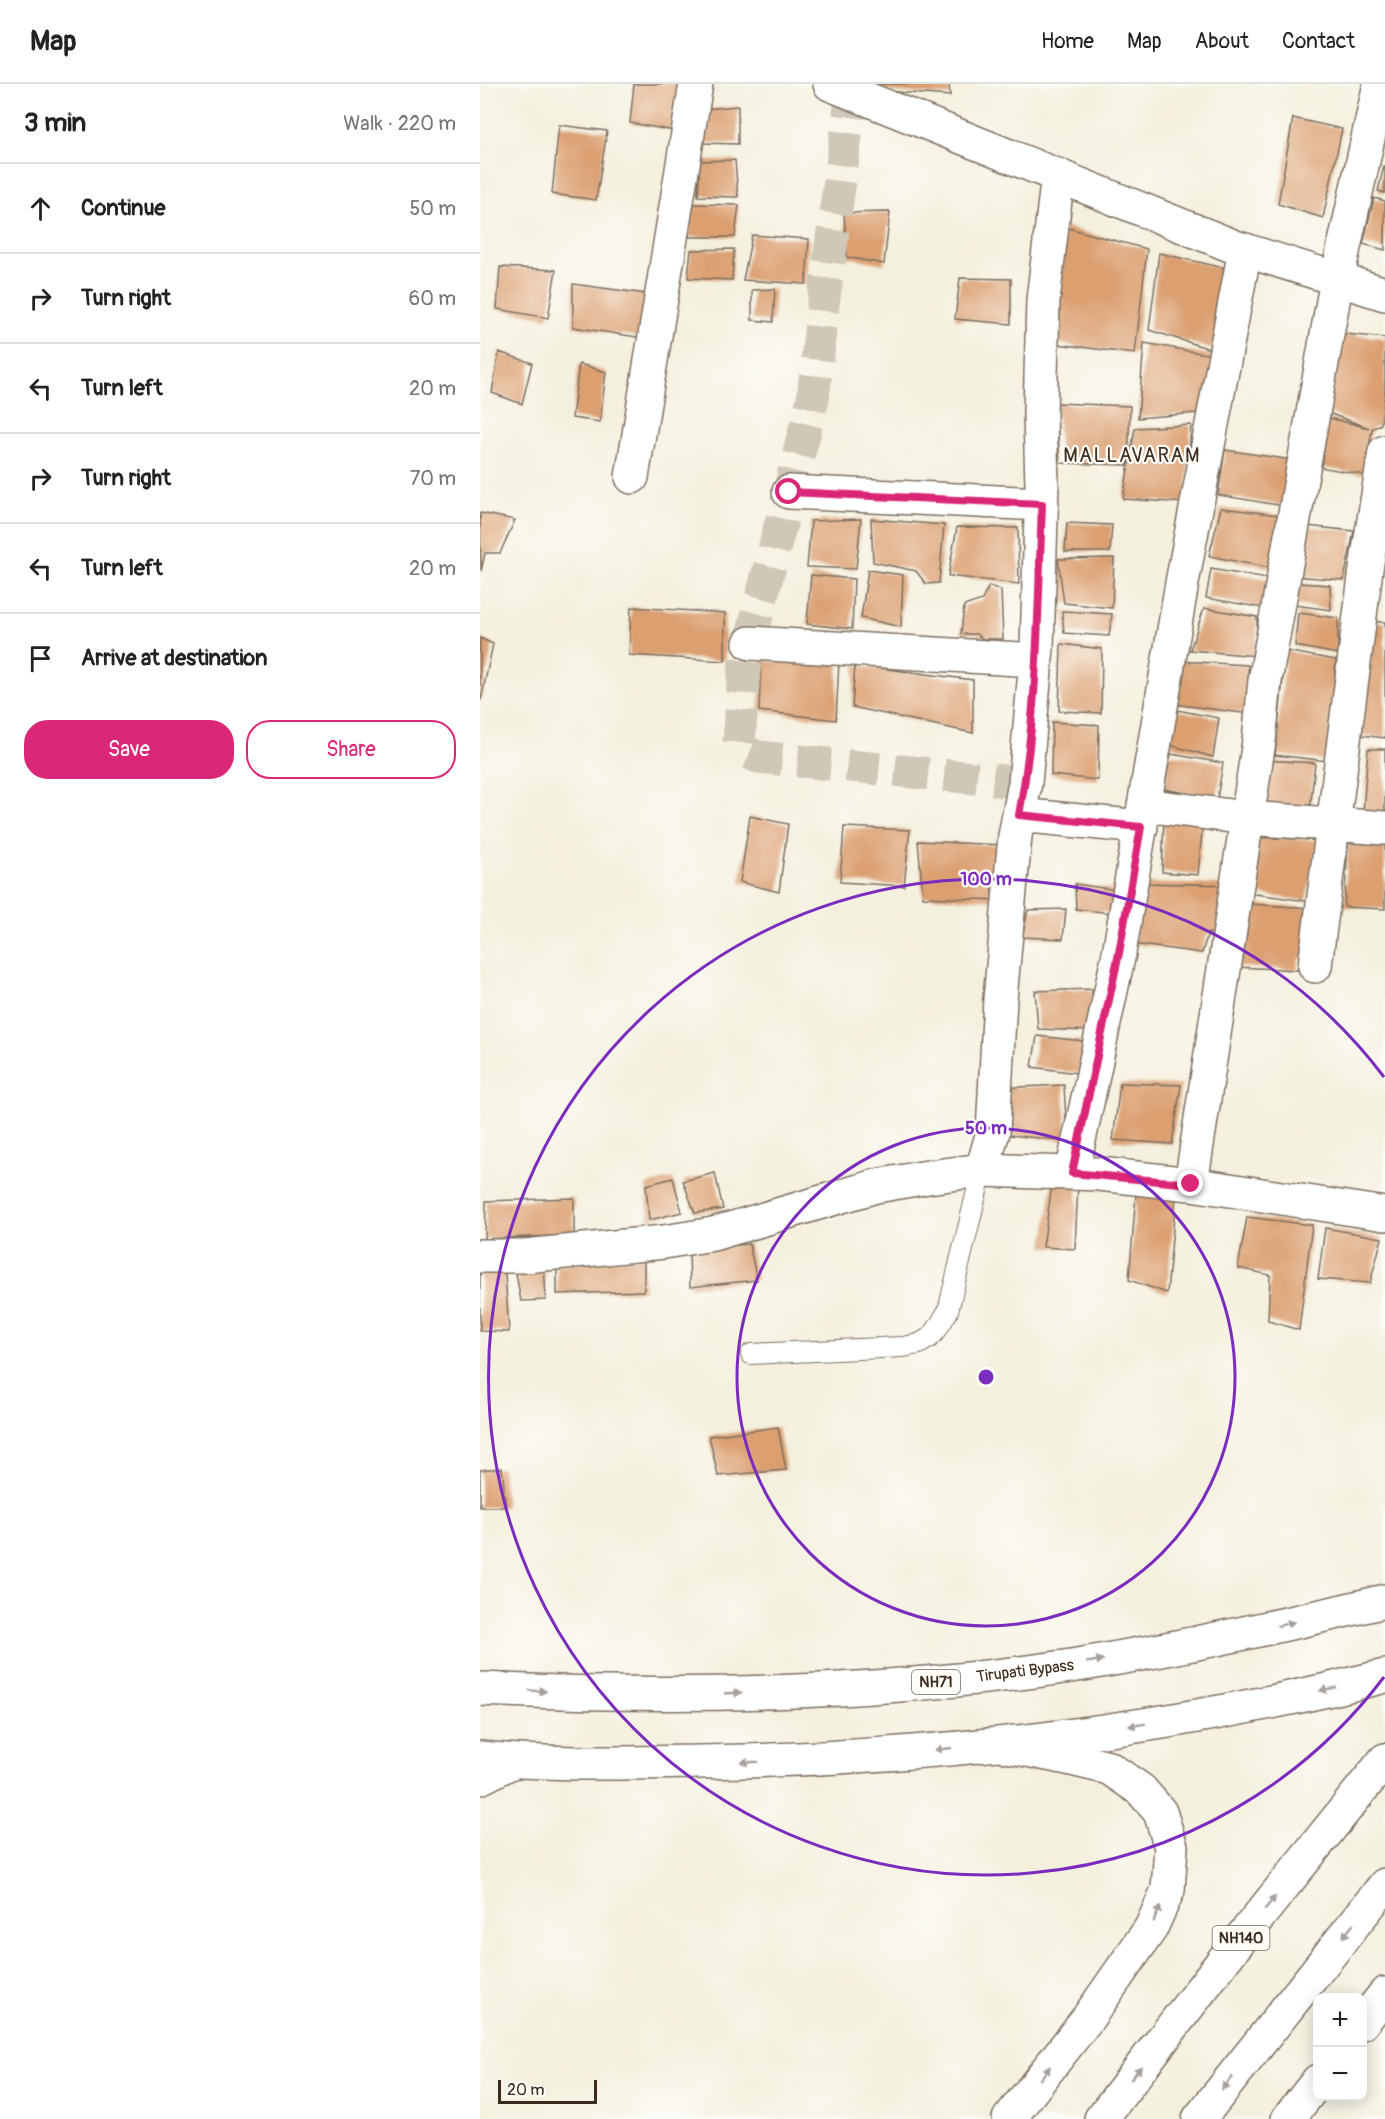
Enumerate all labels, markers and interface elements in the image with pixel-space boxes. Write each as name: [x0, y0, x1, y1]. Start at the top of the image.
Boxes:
text: Map: [30, 24, 76, 59]
text: Home: [1041, 28, 1094, 55]
text: Map: [1127, 28, 1162, 55]
text: About: [1195, 28, 1249, 55]
text: Contact: [1282, 28, 1355, 55]
text: 3 min: [24, 107, 86, 139]
text: Walk · 220 m: [343, 111, 456, 136]
icon: ahead: [24, 192, 57, 225]
text: Continue: [81, 194, 165, 222]
text: 50 m: [409, 196, 456, 221]
icon: right: [24, 282, 57, 315]
text: Turn right: [81, 284, 171, 312]
text: 60 m: [409, 286, 456, 311]
icon: left: [24, 372, 57, 405]
text: Turn left: [81, 374, 163, 402]
text: 20 m: [409, 376, 456, 401]
district label: MALLAVARAM: [1063, 443, 1201, 468]
icon: right: [24, 462, 57, 495]
text: Turn right: [81, 464, 171, 492]
text: 70 m: [410, 466, 456, 491]
route start: [775, 478, 801, 504]
icon: left: [24, 552, 57, 585]
text: Turn left: [81, 554, 163, 582]
text: 20 m: [409, 556, 456, 581]
icon: arrive: [24, 642, 57, 675]
text: Arrive at destination: [81, 644, 267, 672]
button: Save: [24, 720, 234, 779]
button: Share: [246, 720, 456, 779]
text: 100 m: [960, 868, 1012, 891]
text: 50 m: [965, 1117, 1007, 1140]
route end: [1177, 1170, 1203, 1196]
centre of rings: [976, 1367, 996, 1387]
one-way arrow: [1277, 1619, 1295, 1629]
street label: Tirupati Bypass: [975, 1655, 1075, 1687]
one-way arrow: [1085, 1656, 1104, 1665]
road number: NH71: [912, 1670, 960, 1694]
one-way arrow: [1318, 1685, 1337, 1694]
one-way arrow: [529, 1687, 548, 1696]
one-way arrow: [724, 1688, 743, 1698]
one-way arrow: [1127, 1721, 1146, 1730]
one-way arrow: [933, 1744, 952, 1754]
one-way arrow: [739, 1757, 758, 1766]
one-way arrow: [1263, 1895, 1276, 1911]
one-way arrow: [1153, 1906, 1162, 1923]
one-way arrow: [1343, 1923, 1355, 1938]
road number: NH140: [1212, 1926, 1269, 1950]
map controls: [1313, 1993, 1367, 2101]
button: +: [1313, 1993, 1367, 2047]
button: −: [1313, 2047, 1367, 2101]
one-way arrow: [1038, 2065, 1051, 2081]
one-way arrow: [1130, 2065, 1142, 2080]
one-way arrow: [1221, 2076, 1233, 2091]
scale bar: [498, 2077, 597, 2104]
text: 20 m: [507, 2080, 545, 2100]

